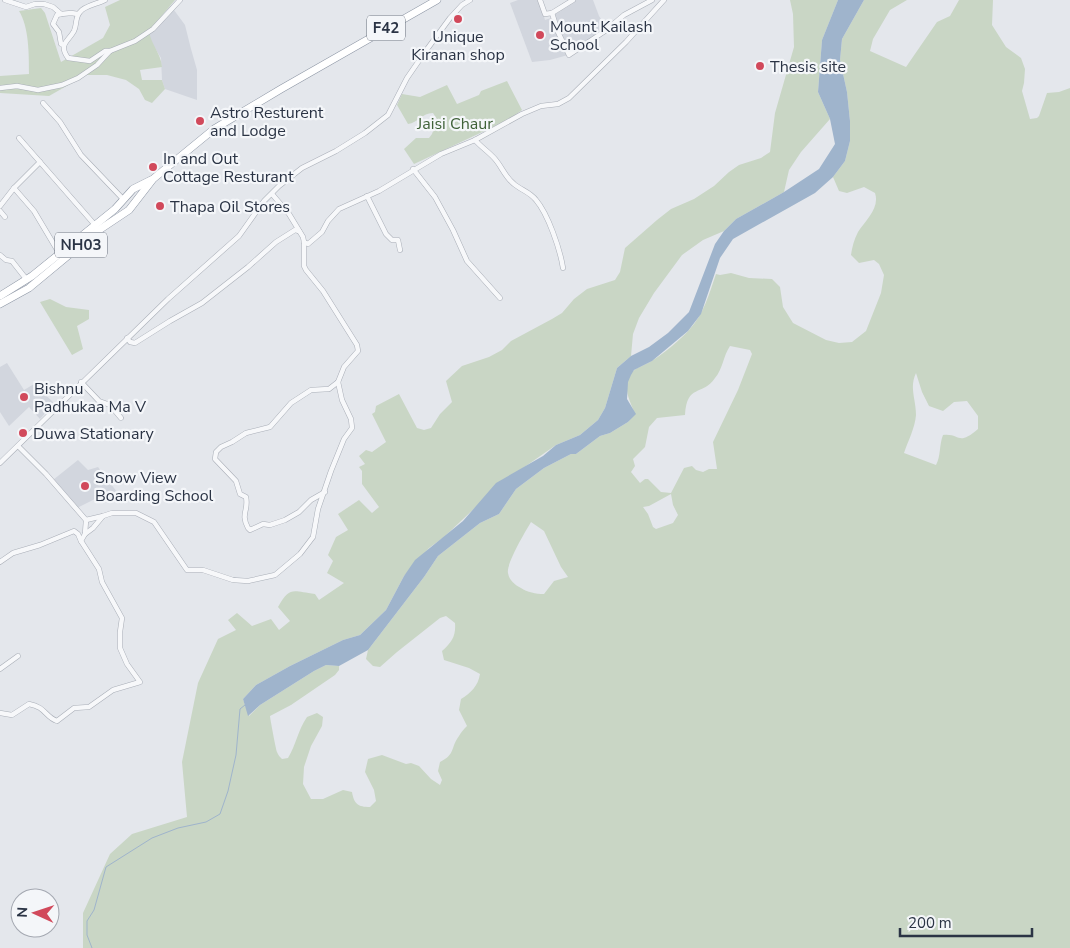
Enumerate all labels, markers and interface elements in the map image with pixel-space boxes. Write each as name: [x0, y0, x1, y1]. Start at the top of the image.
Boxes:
marker: Unique Kiranan shop: [452, 13, 464, 25]
road number: F42: [367, 15, 405, 40]
place label: Mount Kailash School: [550, 16, 653, 56]
place label: Unique Kiranan shop: [411, 26, 505, 66]
marker: Mount Kailash School: [534, 29, 546, 41]
place label: Thesis site: [770, 56, 846, 78]
marker: Thesis site: [754, 60, 766, 72]
place label: Astro Resturent and Lodge: [210, 102, 324, 142]
park label: Jaisi Chaur: [416, 113, 493, 135]
marker: Astro Resturent and Lodge: [194, 115, 206, 127]
place label: In and Out Cottage Resturant: [163, 148, 294, 188]
marker: In and Out Cottage Resturant: [147, 161, 159, 173]
place label: Thapa Oil Stores: [170, 196, 290, 218]
marker: Thapa Oil Stores: [154, 200, 166, 212]
road number: NH03: [55, 232, 107, 258]
place label: Bishnu Padhukaa Ma V: [34, 378, 147, 418]
marker: Bishnu Padhukaa Ma V: [18, 391, 30, 403]
place label: Duwa Stationary: [33, 423, 155, 445]
marker: Duwa Stationary: [17, 427, 29, 439]
place label: Snow View Boarding School: [95, 467, 214, 507]
marker: Snow View Boarding School: [79, 480, 91, 492]
north arrow: [10, 888, 60, 938]
scale bar: [900, 906, 1032, 938]
text: N: [13, 907, 32, 918]
text: 200 m: [908, 913, 952, 933]

